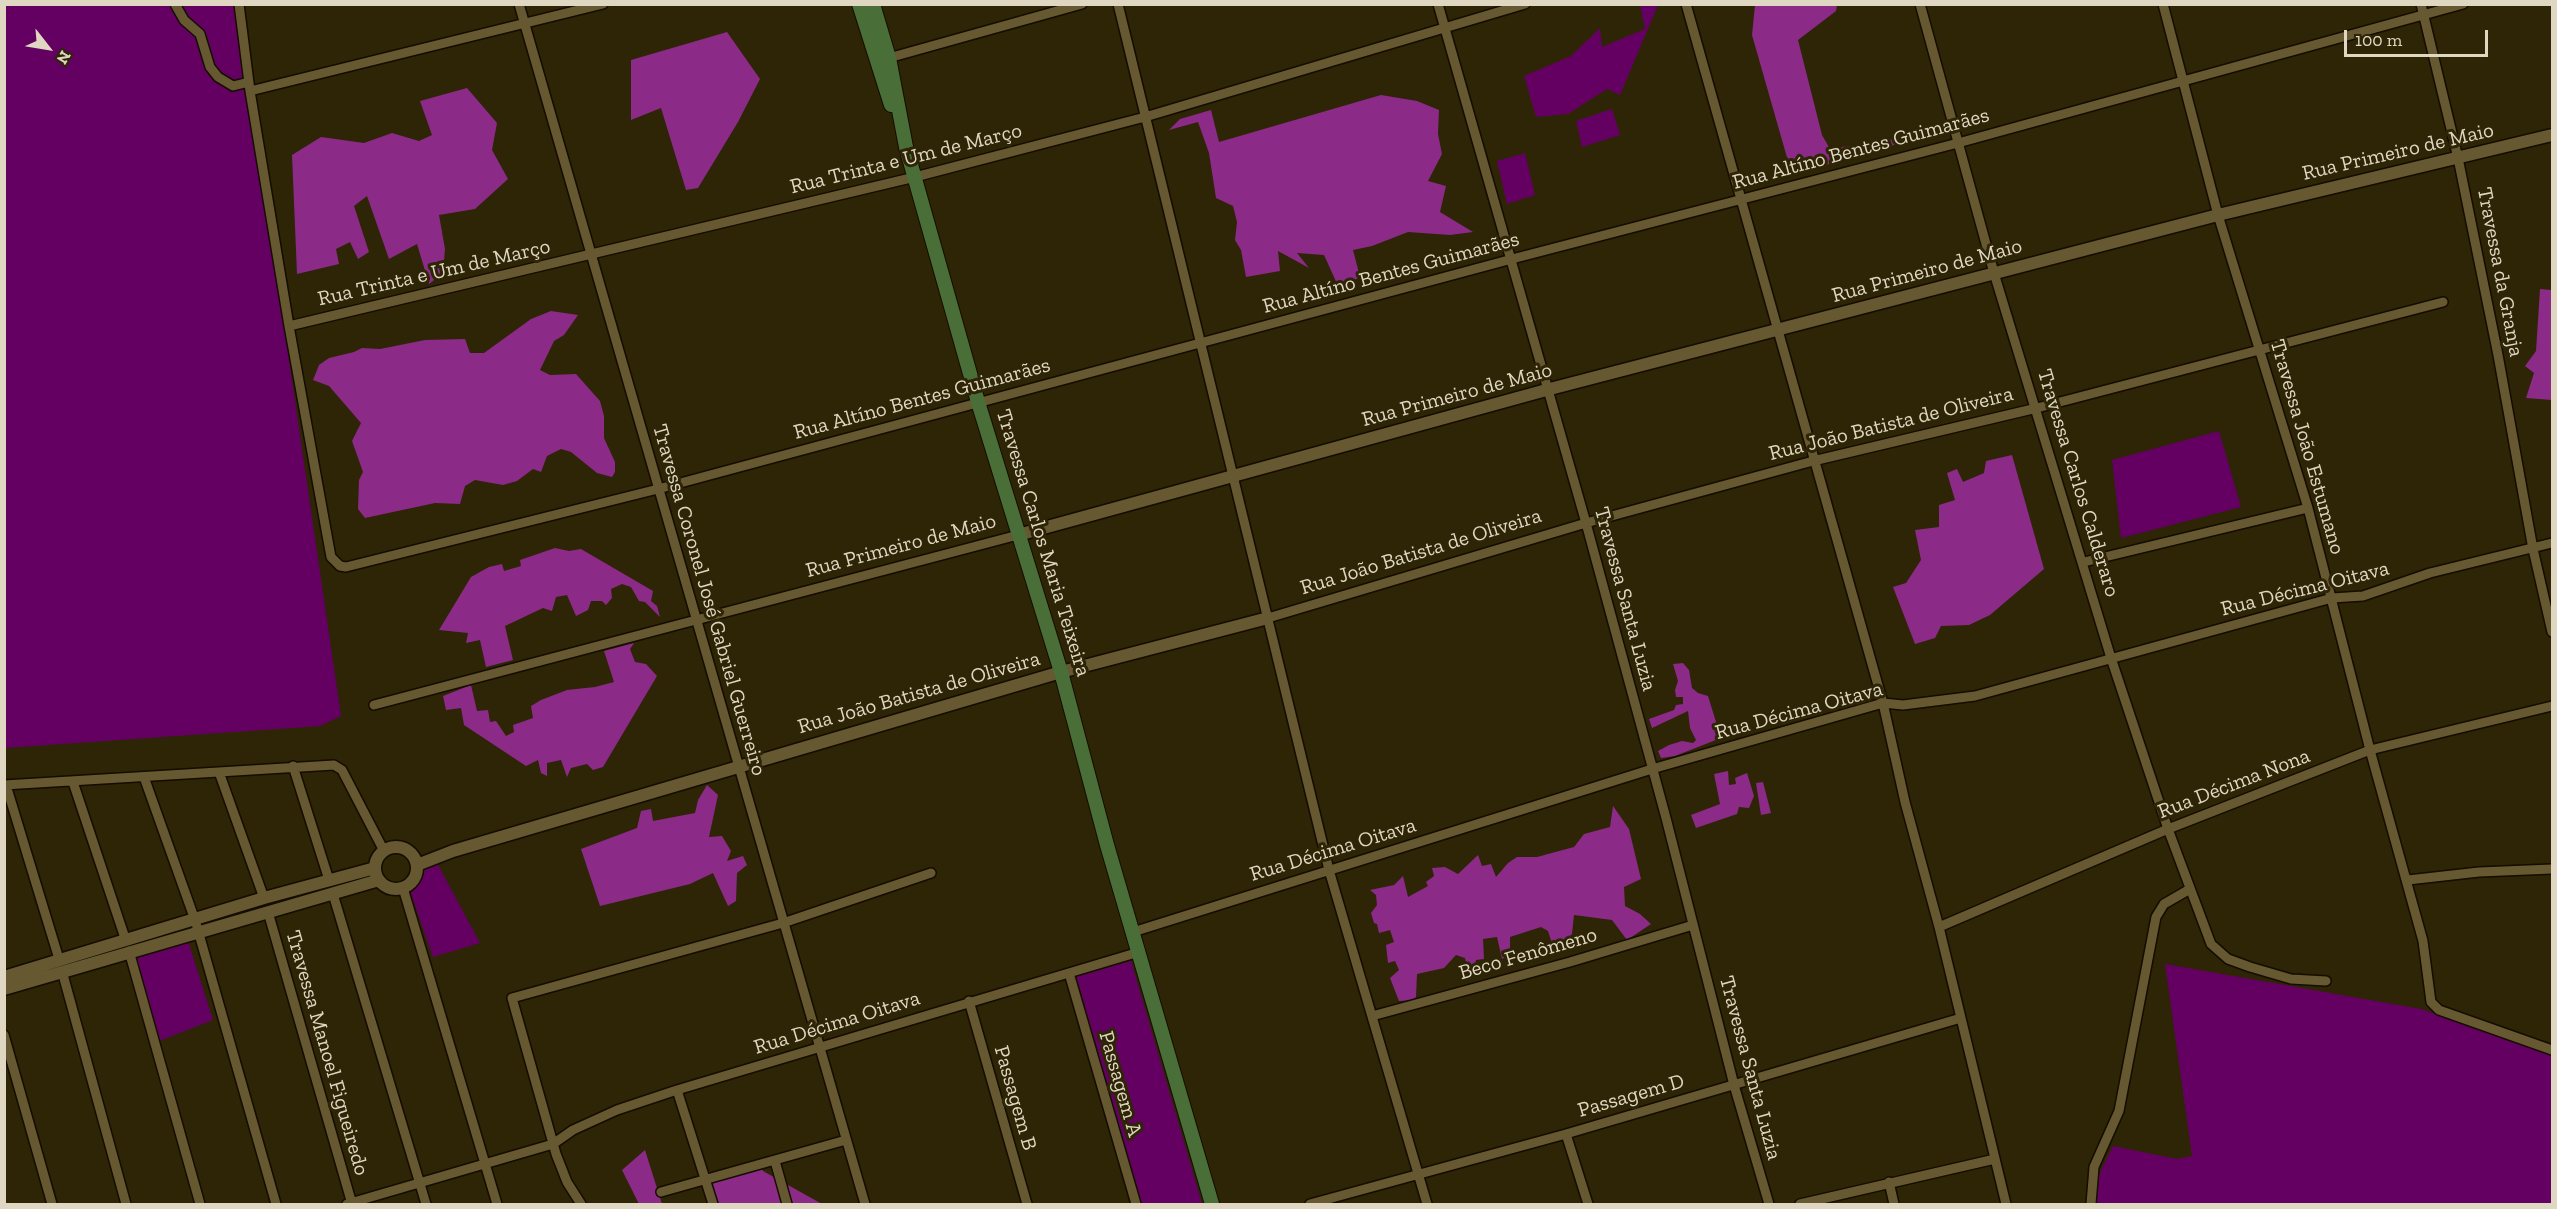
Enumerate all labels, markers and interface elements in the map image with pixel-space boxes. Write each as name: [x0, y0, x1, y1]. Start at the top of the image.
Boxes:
north arrow: [18, 18, 78, 78]
scale bar: [2347, 18, 2491, 56]
text: 100 m: [2355, 29, 2402, 51]
text: N: [53, 47, 75, 68]
street label: Rua Altíno Bentes Guimarães: [1730, 103, 1992, 195]
street label: Rua Trinta e Um de Março: [788, 118, 1024, 200]
street label: Rua Primeiro de Maio: [2300, 118, 2496, 186]
street label: Travessa da Granja: [2471, 185, 2529, 359]
street label: Rua Altíno Bentes Guimarães: [1260, 227, 1522, 319]
street label: Rua Primeiro de Maio: [1829, 233, 2025, 309]
street label: Rua Trinta e Um de Março: [315, 234, 553, 312]
street label: Travessa João Estumano: [2264, 337, 2350, 557]
street label: Rua Altíno Bentes Guimarães: [791, 353, 1053, 445]
street label: Rua Primeiro de Maio: [1359, 357, 1555, 433]
street label: Travessa Carlos Calderaro: [2031, 366, 2125, 600]
street label: Rua João Batista de Oliveira: [1766, 381, 2016, 467]
street label: Travessa Carlos Maria Teixeira: [990, 406, 1096, 680]
street label: Travessa Coronel José Gabriel Guerreiro: [647, 421, 771, 779]
street label: Rua João Batista de Oliveira: [1297, 503, 1545, 601]
street label: Travessa Santa Luzia: [1588, 504, 1662, 694]
street label: Rua Primeiro de Maio: [803, 508, 999, 584]
street label: Rua Décima Oitava: [2218, 556, 2392, 622]
street label: Rua João Batista de Oliveira: [795, 646, 1043, 740]
street label: Rua Décima Oitava: [1712, 677, 1886, 745]
street label: Rua Décima Nona: [2154, 743, 2314, 825]
street label: Rua Décima Oitava: [1247, 813, 1419, 887]
street label: Beco Fenômeno: [1456, 922, 1600, 986]
street label: Travessa Manoel Figueiredo: [280, 928, 374, 1178]
street label: Travessa Santa Luzia: [1713, 973, 1787, 1163]
street label: Rua Décima Oitava: [751, 986, 923, 1060]
street label: Passagem A: [1093, 1028, 1147, 1140]
street label: Passagem B: [988, 1043, 1042, 1153]
street label: Passagem D: [1575, 1069, 1687, 1123]

